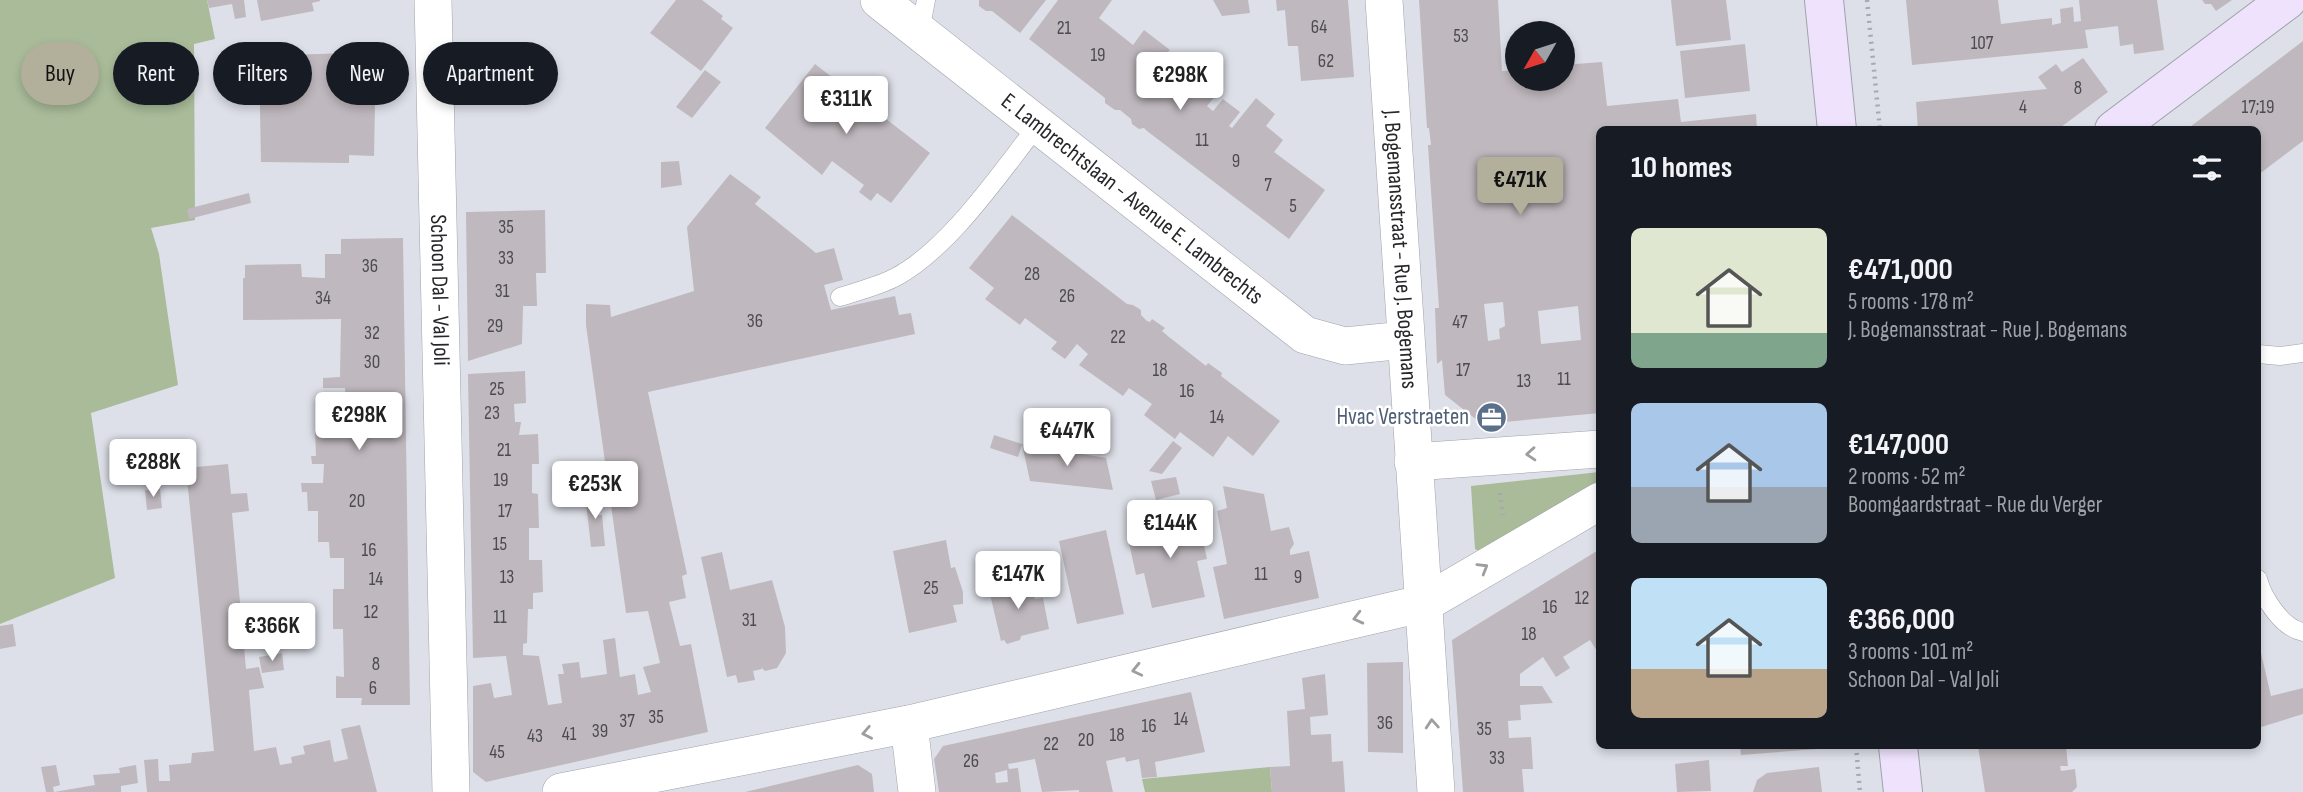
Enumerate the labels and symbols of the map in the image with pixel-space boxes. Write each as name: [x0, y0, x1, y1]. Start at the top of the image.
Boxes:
house number: 64: [1311, 16, 1327, 39]
house number: 21: [1057, 17, 1072, 40]
north arrow: [1505, 21, 1575, 91]
house number: 53: [1453, 25, 1469, 48]
house number: 107: [1971, 32, 1994, 55]
house number: 19: [1090, 44, 1106, 67]
house number: 62: [1318, 50, 1334, 73]
pin: €298K: [1131, 52, 1229, 112]
pin: €311K: [797, 76, 895, 136]
house number: 8: [2074, 77, 2082, 100]
street label: E. Lambrechtslaan - Avenue E. Lambrechts: [995, 87, 1269, 311]
house number: 4: [2019, 96, 2027, 119]
house number: 17;19: [2242, 96, 2274, 119]
street label: J. Bogemansstraat - Rue J. Bogemans: [1377, 108, 1424, 390]
house number: 11: [1195, 129, 1209, 152]
house number: 9: [1232, 150, 1240, 173]
pin: €471K: [1471, 158, 1569, 217]
house number: 7: [1264, 174, 1272, 197]
house number: 5: [1289, 195, 1297, 218]
street label: Schoon Dal - Val Joli: [424, 214, 455, 366]
house number: 35: [498, 216, 514, 239]
house number: 33: [498, 247, 514, 270]
house number: 36: [362, 255, 378, 278]
house number: 28: [1024, 263, 1040, 286]
house number: 31: [495, 280, 510, 303]
house number: 26: [1059, 285, 1075, 308]
house number: 34: [315, 287, 331, 310]
house number: 36: [747, 310, 763, 333]
house number: 47: [1452, 311, 1468, 334]
house number: 29: [487, 315, 503, 338]
house number: 32: [364, 322, 380, 345]
house number: 22: [1110, 326, 1126, 349]
house number: 30: [364, 351, 380, 374]
house number: 18: [1153, 359, 1167, 382]
house number: 17: [1456, 359, 1471, 382]
house number: 11: [1557, 368, 1571, 391]
house number: 13: [1517, 370, 1531, 393]
house number: 25: [489, 378, 505, 401]
house number: 16: [1180, 380, 1194, 403]
pin: €298K: [310, 392, 408, 452]
office icon: Hvac Verstraeten: [1475, 400, 1509, 434]
house number: 23: [484, 402, 500, 425]
place label: Hvac Verstraeten: [1336, 403, 1469, 431]
house number: 14: [1210, 406, 1224, 429]
pin: €447K: [1018, 408, 1116, 468]
house number: 21: [497, 439, 512, 462]
pin: €288K: [104, 440, 202, 499]
one-way arrow: [1526, 446, 1537, 461]
pin: €253K: [546, 462, 644, 521]
house number: 19: [493, 469, 509, 492]
house number: 20: [349, 490, 365, 513]
house number: 17: [498, 500, 513, 523]
pin: €144K: [1121, 500, 1219, 560]
house number: 15: [493, 533, 507, 556]
house number: 16: [362, 539, 376, 562]
pin: €147K: [969, 552, 1067, 611]
house number: 11: [1254, 563, 1268, 586]
one-way arrow: [1476, 564, 1489, 577]
house number: 13: [500, 566, 514, 589]
house number: 9: [1294, 566, 1302, 589]
house number: 14: [369, 568, 383, 591]
house number: 25: [923, 577, 939, 600]
house number: 12: [1575, 587, 1589, 610]
house number: 16: [1543, 596, 1557, 619]
house number: 12: [364, 601, 378, 624]
pin: €366K: [223, 604, 321, 663]
house number: 11: [493, 606, 507, 629]
house number: 31: [742, 609, 757, 632]
one-way arrow: [1352, 610, 1364, 624]
house number: 18: [1522, 623, 1536, 646]
house number: 8: [372, 653, 380, 676]
one-way arrow: [1131, 662, 1143, 677]
house number: 6: [369, 677, 377, 700]
house number: 35: [648, 706, 664, 729]
house number: 14: [1174, 708, 1188, 731]
house number: 37: [619, 710, 635, 733]
house number: 36: [1377, 712, 1393, 735]
house number: 16: [1142, 715, 1156, 738]
one-way arrow: [1425, 718, 1440, 729]
house number: 35: [1476, 718, 1492, 741]
house number: 39: [592, 720, 608, 743]
house number: 41: [562, 723, 577, 746]
one-way arrow: [861, 724, 873, 739]
house number: 18: [1110, 724, 1124, 747]
house number: 43: [527, 725, 543, 748]
house number: 20: [1078, 729, 1094, 752]
house number: 22: [1043, 733, 1059, 756]
house number: 45: [489, 741, 505, 764]
house number: 33: [1489, 747, 1505, 770]
house number: 26: [963, 750, 979, 773]

